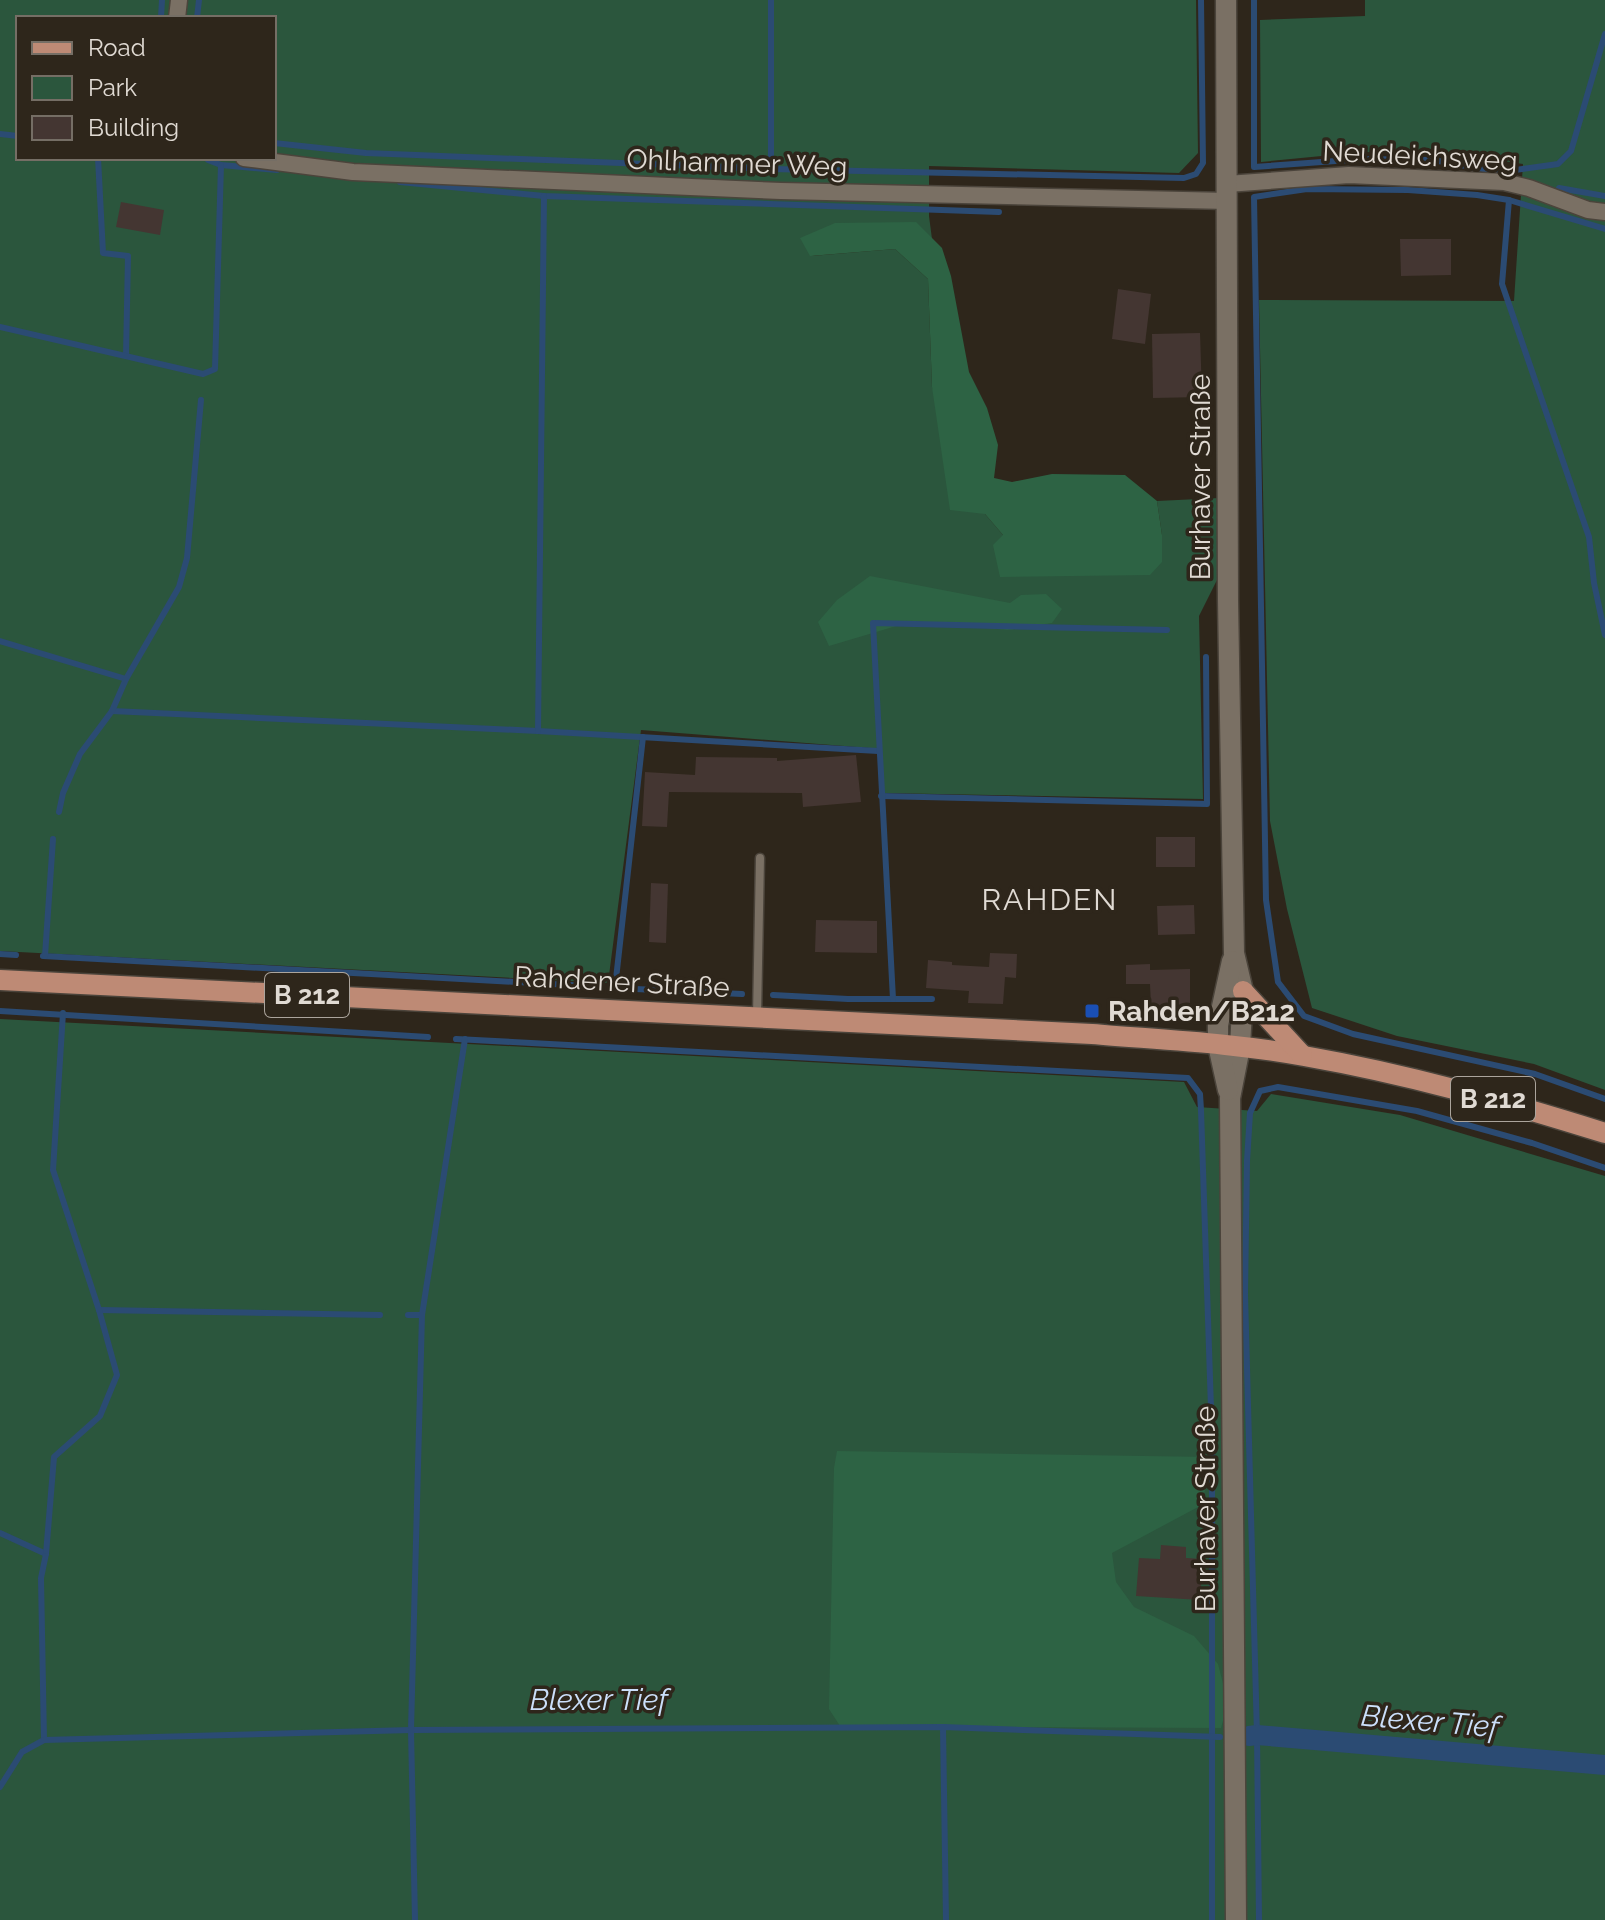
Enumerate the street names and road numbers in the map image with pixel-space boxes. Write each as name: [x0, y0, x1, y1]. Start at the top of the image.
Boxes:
street label: Neudeichsweg: [1322, 134, 1518, 178]
street label: Ohlhammer Weg: [626, 143, 848, 183]
street label: Burhaver Straße: [1184, 374, 1217, 580]
street label: Rahdener Straße: [513, 960, 731, 1004]
road number: B 212: [265, 973, 349, 1017]
road number: B 212: [1451, 1077, 1535, 1121]
street label: Burhaver Straße: [1189, 1406, 1222, 1612]

